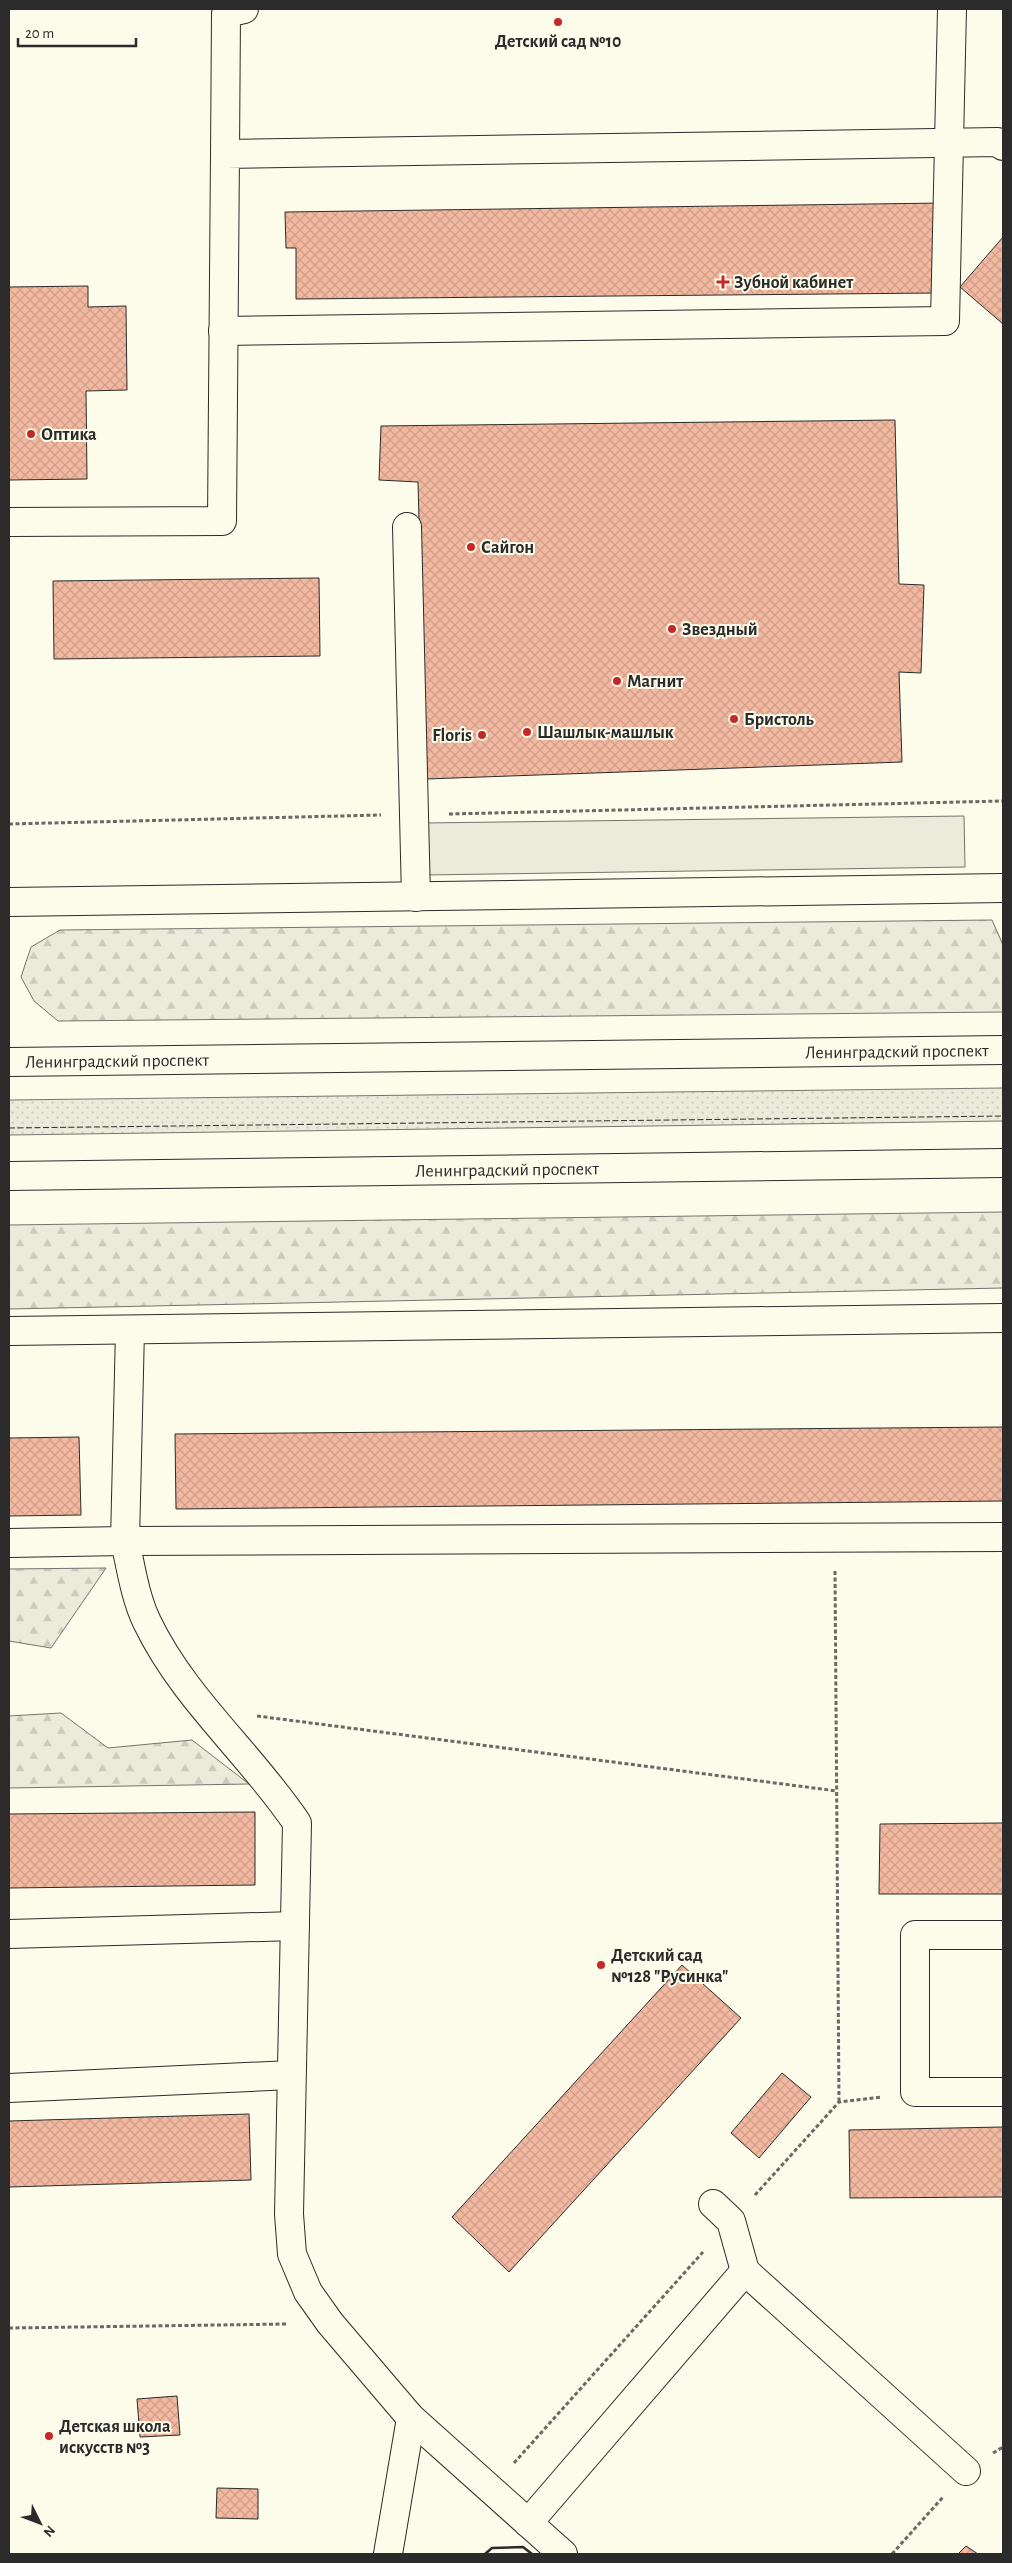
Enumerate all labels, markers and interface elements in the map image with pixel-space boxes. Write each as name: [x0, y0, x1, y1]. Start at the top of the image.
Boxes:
scale bar: [18, 15, 135, 47]
marker: Детский сад №10: [552, 16, 564, 28]
text: 20 m: [25, 26, 54, 41]
place label: Детский сад №10: [495, 33, 621, 51]
place label: Зубной кабинет: [734, 274, 854, 292]
marker: Зубной кабинет: [716, 275, 730, 289]
place label: Оптика: [41, 426, 97, 444]
marker: Оптика: [25, 428, 37, 440]
place label: Сайгон: [481, 539, 534, 557]
marker: Сайгон: [465, 541, 477, 553]
place label: Звездный: [682, 621, 758, 639]
marker: Звездный: [666, 623, 678, 635]
place label: Магнит: [627, 673, 684, 691]
marker: Магнит: [611, 675, 623, 687]
place label: Бристоль: [744, 711, 815, 729]
marker: Бристоль: [728, 713, 740, 725]
place label: Шашлык-машлык: [537, 724, 674, 742]
marker: Шашлык-машлык: [521, 726, 533, 738]
place label: Floris: [432, 727, 472, 745]
marker: Floris: [476, 729, 488, 741]
street label: Ленинградский проспект: [805, 1042, 989, 1062]
street label: Ленинградский проспект: [25, 1052, 209, 1072]
street label: Ленинградский проспект: [415, 1160, 599, 1181]
place label: Детский сад №128 "Русинка": [611, 1947, 728, 1986]
marker: Детский сад №128 "Русинка": [595, 1959, 607, 1971]
place label: Детская школа искусств №3: [59, 2418, 171, 2457]
marker: Детская школа искусств №3: [43, 2430, 55, 2442]
north arrow: [15, 2498, 65, 2548]
text: N: [40, 2523, 57, 2539]

